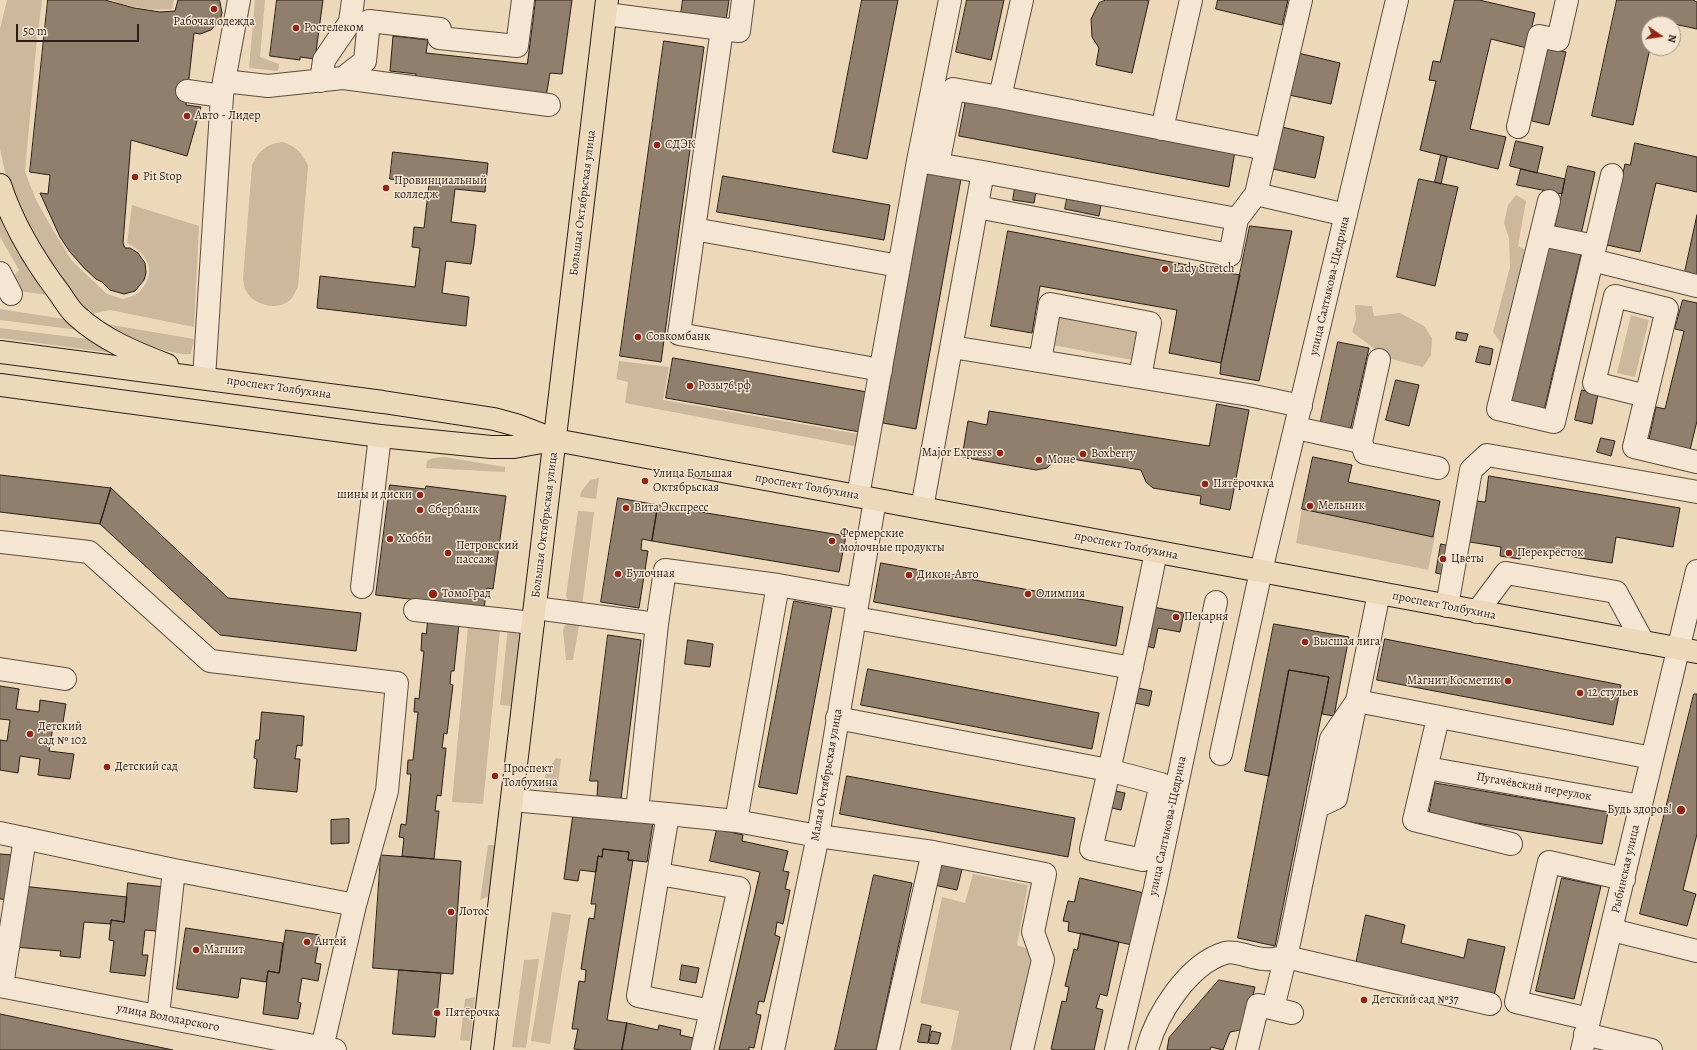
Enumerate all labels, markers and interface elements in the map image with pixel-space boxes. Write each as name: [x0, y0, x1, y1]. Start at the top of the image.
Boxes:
marker: Рабочая одежда: [209, 4, 219, 14]
place label: Рабочая одежда: [173, 15, 255, 29]
scale bar: [18, 16, 141, 42]
north arrow: [1641, 16, 1681, 56]
place label: Ростелеком: [304, 21, 364, 35]
text: 50 m: [23, 23, 47, 39]
marker: Ростелеком: [291, 23, 301, 33]
text: N: [1664, 33, 1680, 44]
place label: Авто - Лидер: [195, 109, 261, 123]
marker: Авто - Лидер: [182, 111, 192, 121]
street label: Большая Октябрьская улица: [567, 129, 599, 277]
place label: СДЭК: [665, 138, 695, 152]
marker: СДЭК: [652, 140, 662, 150]
place label: Pit Stop: [143, 170, 182, 184]
marker: Pit Stop: [130, 172, 140, 182]
place label: Провинциальный колледж: [394, 174, 487, 202]
marker: Провинциальный колледж: [381, 183, 391, 193]
street label: улица Салтыкова-Щедрина: [1307, 215, 1353, 357]
place label: Lady Stretch: [1173, 262, 1234, 276]
marker: Lady Stretch: [1160, 264, 1170, 274]
place label: Совкомбанк: [646, 330, 710, 344]
marker: Совкомбанк: [633, 332, 643, 342]
street label: проспект Толбухина: [226, 374, 332, 402]
place label: Розы76.рф: [698, 379, 751, 393]
marker: Розы76.рф: [685, 381, 695, 391]
place label: Major Express: [922, 446, 992, 460]
place label: Boxberry: [1091, 447, 1136, 461]
marker: Major Express: [995, 448, 1005, 458]
marker: Boxberry: [1078, 449, 1088, 459]
street label: Большая Октябрьская улица: [529, 451, 561, 599]
place label: Моне: [1047, 453, 1075, 467]
marker: Моне: [1034, 455, 1044, 465]
place label: Улица Большая Октябрьская: [653, 467, 732, 495]
street label: проспект Толбухина: [754, 471, 860, 503]
marker: Улица Большая Октябрьская: [640, 476, 650, 486]
place label: Пятёрочкка: [1213, 477, 1274, 491]
marker: Пятёрочкка: [1200, 479, 1210, 489]
place label: шины и диски: [337, 488, 412, 502]
marker: шины и диски: [415, 490, 425, 500]
place label: Мельник: [1318, 499, 1365, 513]
place label: Вита Экспресс: [634, 501, 709, 515]
marker: Мельник: [1305, 501, 1315, 511]
place label: Сбербанк: [428, 503, 478, 517]
marker: Вита Экспресс: [621, 503, 631, 513]
marker: Сбербанк: [415, 505, 425, 515]
place label: Фермерские молочные продукты: [840, 527, 945, 555]
street label: проспект Толбухина: [1073, 529, 1179, 563]
place label: Хобби: [398, 532, 431, 546]
marker: Хобби: [385, 534, 395, 544]
marker: Фермерские молочные продукты: [827, 536, 837, 546]
place label: Петровский пассаж: [456, 539, 519, 567]
place label: Перекрёсток: [1517, 546, 1583, 560]
marker: Петровский пассаж: [443, 548, 453, 558]
marker: Перекрёсток: [1504, 548, 1514, 558]
place label: Цветы: [1451, 552, 1484, 566]
marker: Цветы: [1438, 554, 1448, 564]
place label: Булочная: [626, 567, 675, 581]
place label: Дикон-Авто: [917, 568, 979, 582]
marker: Булочная: [613, 569, 623, 579]
marker: Дикон-Авто: [904, 570, 914, 580]
place label: ТомоГрад: [442, 587, 491, 601]
place label: Олимпия: [1036, 587, 1085, 601]
marker: ТомоГрад: [427, 588, 439, 600]
marker: Олимпия: [1023, 589, 1033, 599]
street label: проспект Толбухина: [1391, 589, 1497, 623]
place label: Пекарня: [1184, 610, 1228, 624]
marker: Пекарня: [1171, 612, 1181, 622]
place label: Высшая лига: [1313, 635, 1380, 649]
marker: Высшая лига: [1300, 637, 1310, 647]
place label: Магнит Косметик: [1407, 674, 1500, 688]
marker: Магнит Косметик: [1503, 676, 1513, 686]
place label: 12 стульев: [1588, 686, 1639, 700]
marker: 12 стульев: [1575, 688, 1585, 698]
street label: Малая Октябрьская улица: [808, 708, 846, 842]
place label: Детский сад № 102: [38, 720, 87, 748]
marker: Детский сад № 102: [25, 729, 35, 739]
street label: улица Салтыкова-Щедрина: [1146, 755, 1190, 897]
place label: Детский сад: [115, 760, 178, 774]
marker: Детский сад: [102, 762, 112, 772]
place label: Проспект Толбухина: [503, 762, 558, 790]
street label: Пугачёвский переулок: [1475, 770, 1593, 804]
marker: Проспект Толбухина: [490, 771, 500, 781]
place label: Будь здоров!: [1607, 803, 1672, 817]
marker: Будь здоров!: [1675, 804, 1687, 816]
street label: Рыбинская улица: [1609, 823, 1643, 915]
place label: Лотос: [459, 905, 489, 919]
marker: Лотос: [446, 907, 456, 917]
place label: Антей: [315, 935, 347, 949]
marker: Антей: [302, 937, 312, 947]
place label: Магнит: [204, 943, 244, 957]
marker: Магнит: [191, 945, 201, 955]
place label: Детский сад №37: [1372, 993, 1459, 1007]
marker: Детский сад №37: [1359, 995, 1369, 1005]
street label: улица Володарского: [115, 1001, 221, 1035]
place label: Пятёрочка: [445, 1006, 500, 1020]
marker: Пятёрочка: [432, 1008, 442, 1018]

